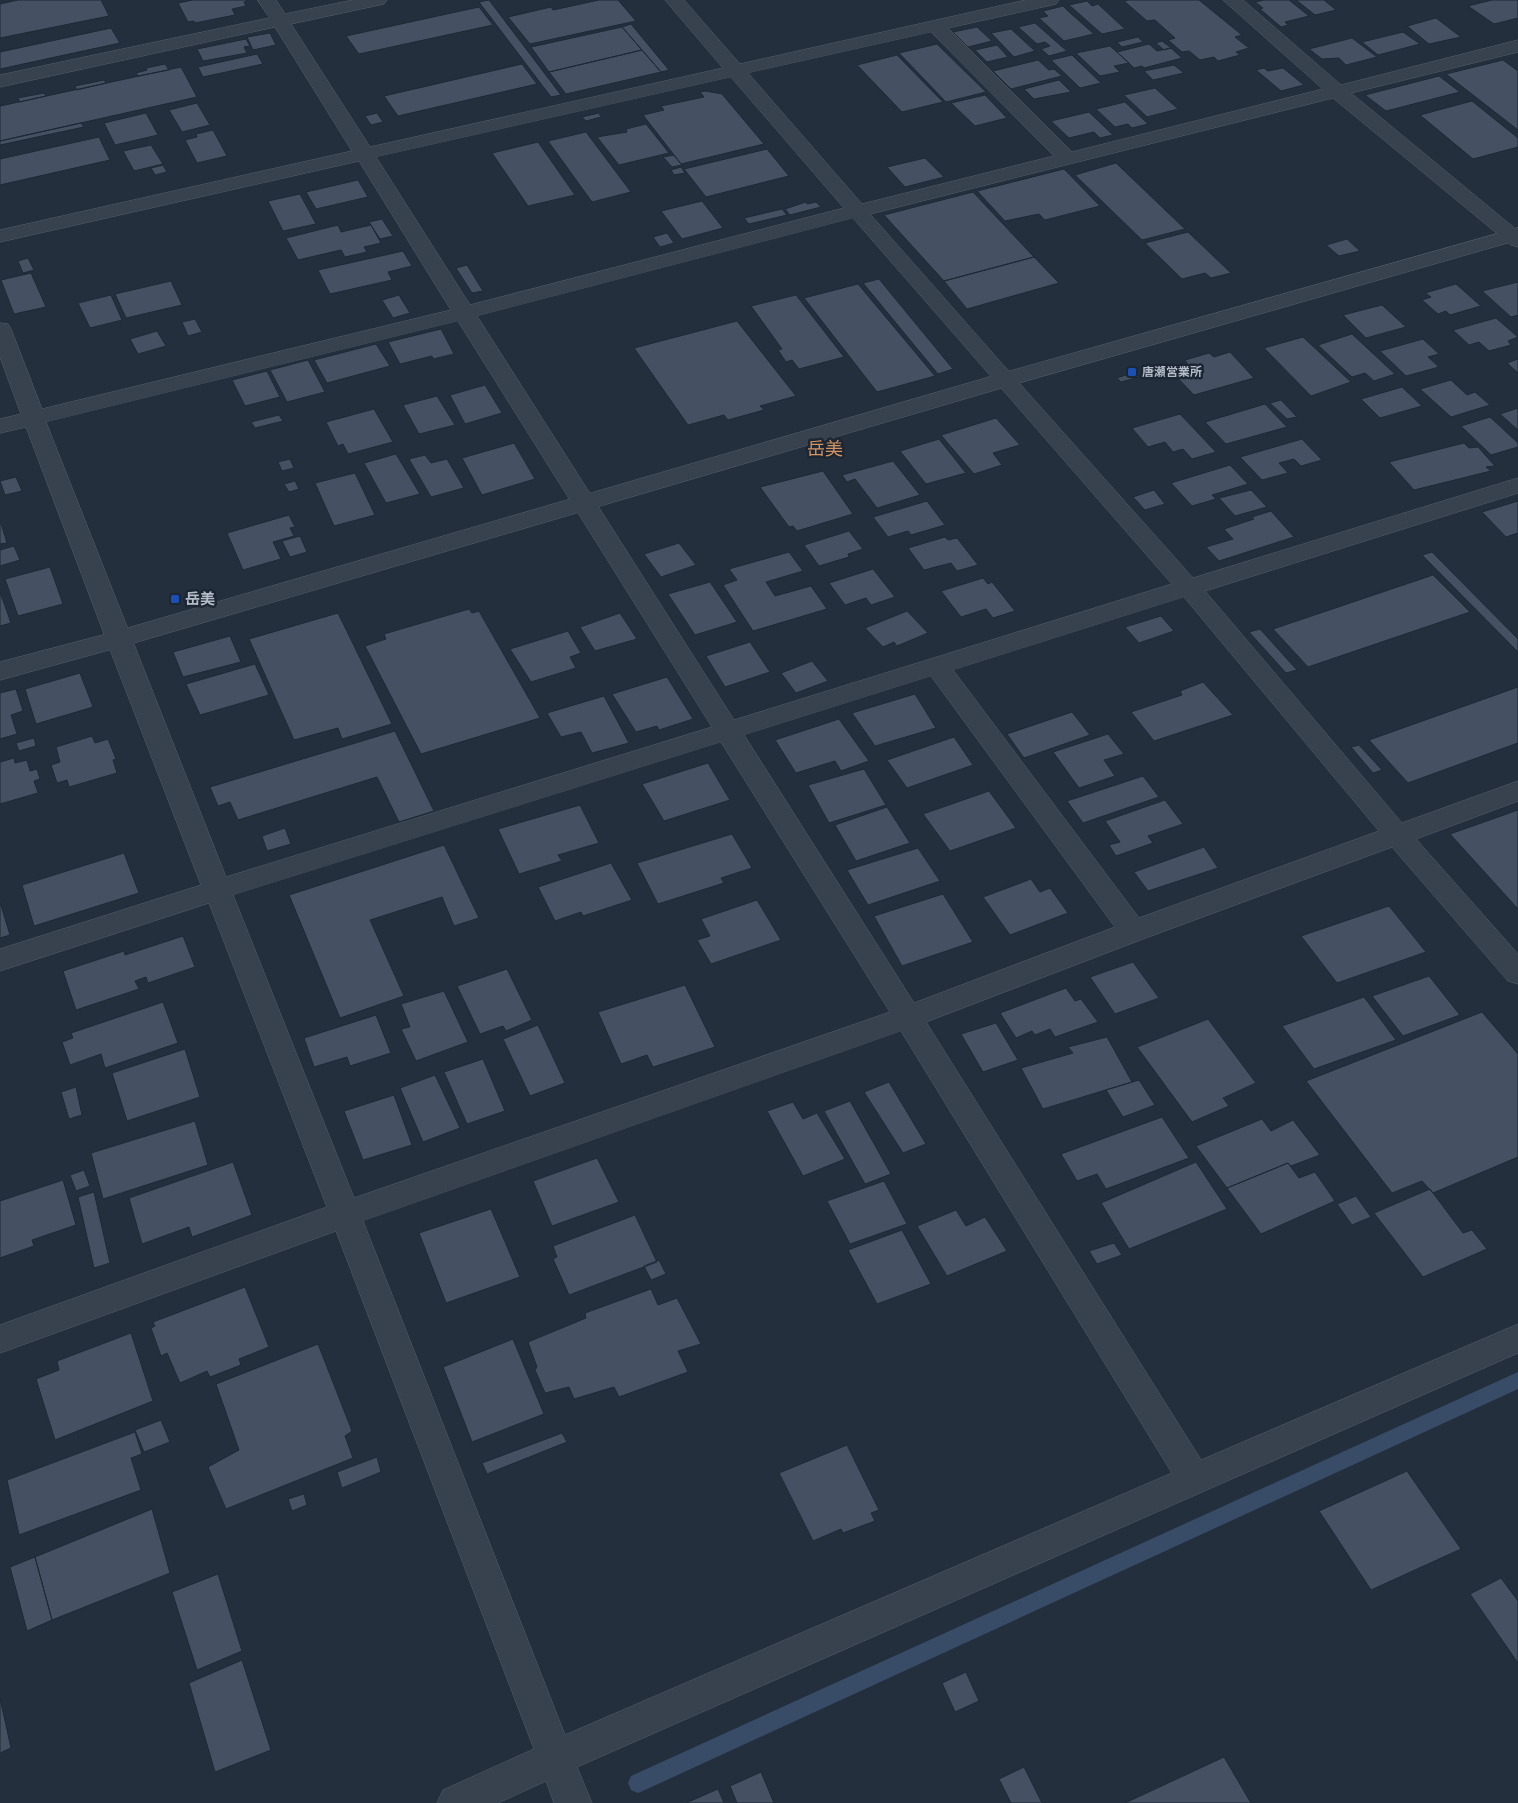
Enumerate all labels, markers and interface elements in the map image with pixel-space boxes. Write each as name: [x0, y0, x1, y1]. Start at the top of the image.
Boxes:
place label: 唐瀬営業所: [1142, 365, 1202, 380]
marker: 唐瀬営業所: [1126, 366, 1138, 378]
district label: 岳美: [807, 438, 843, 460]
place label: 岳美: [185, 590, 215, 608]
marker: 岳美: [169, 593, 181, 605]

